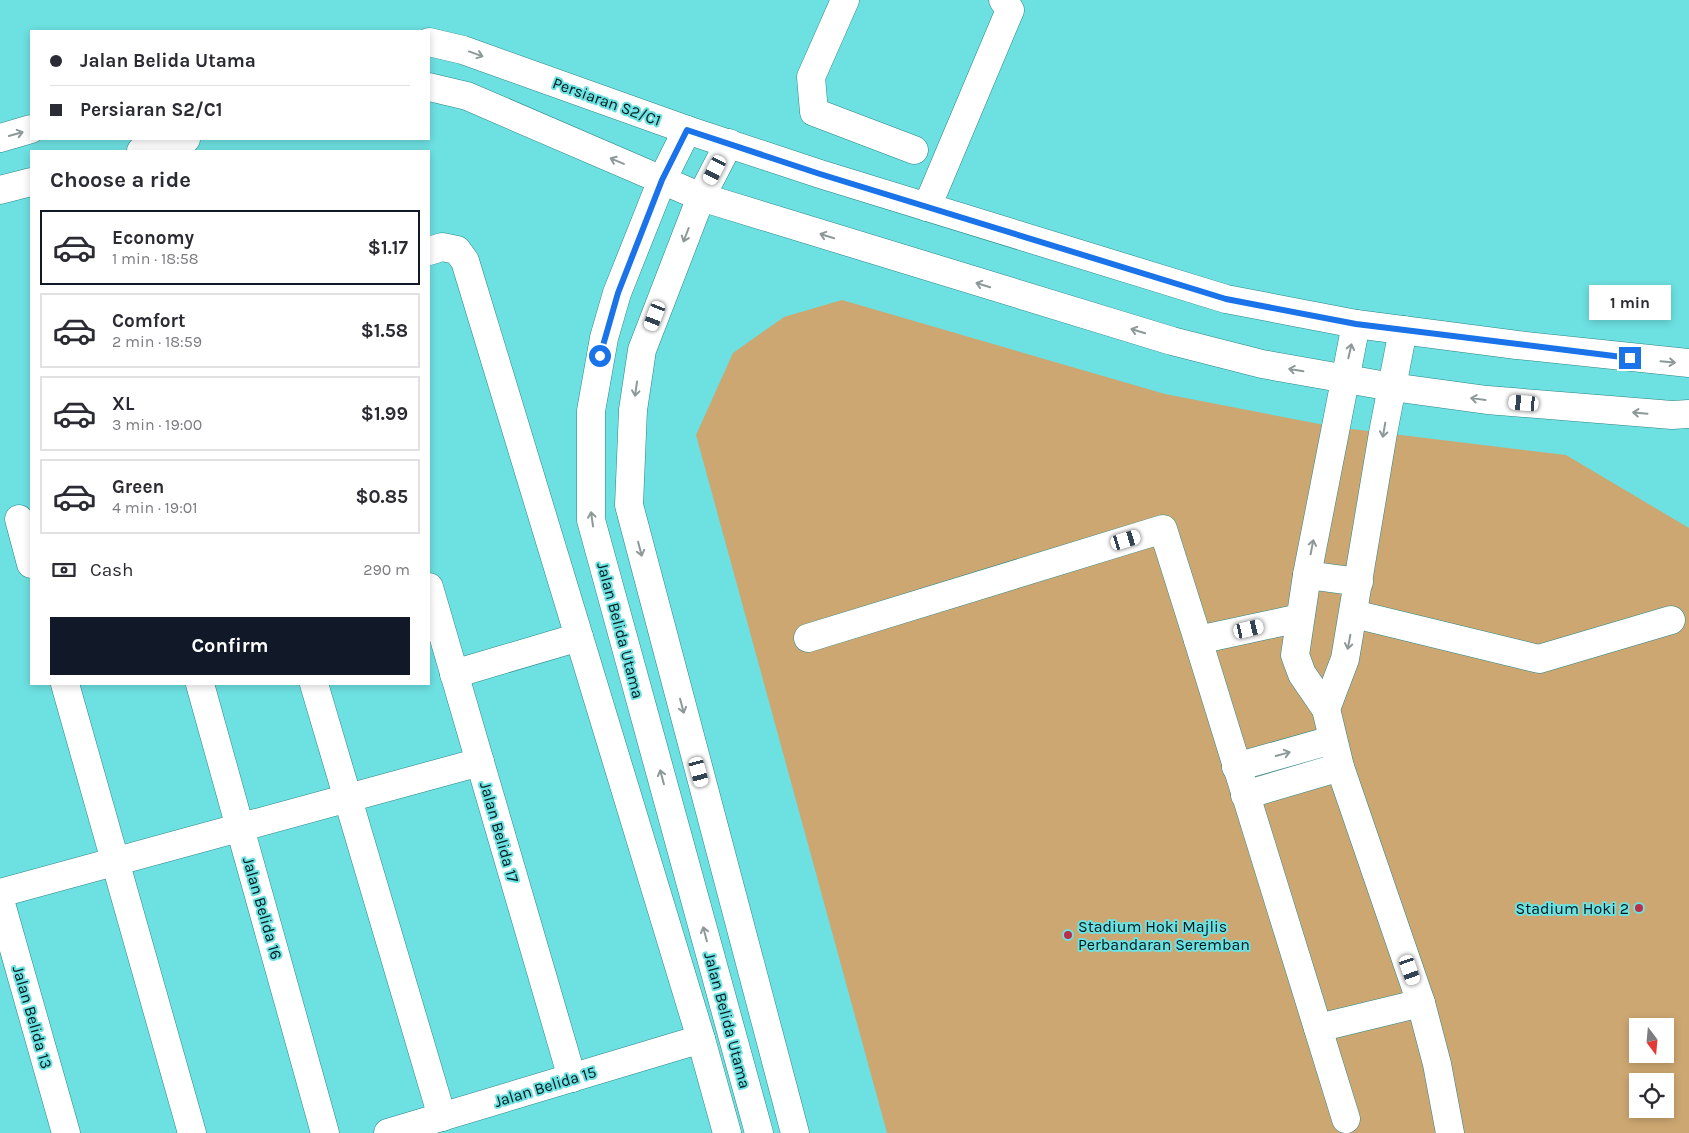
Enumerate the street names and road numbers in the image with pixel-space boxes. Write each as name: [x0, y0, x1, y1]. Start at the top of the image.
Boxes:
street label: Persiaran S2/C1: [550, 73, 664, 130]
street label: Jalan Belida Utama: [593, 560, 648, 700]
street label: Jalan Belida 17: [476, 779, 523, 885]
street label: Jalan Belida 16: [239, 855, 286, 962]
street label: Jalan Belida Utama: [700, 950, 755, 1090]
street label: Jalan Belida 13: [9, 963, 56, 1071]
street label: Jalan Belida 15: [492, 1062, 599, 1111]

